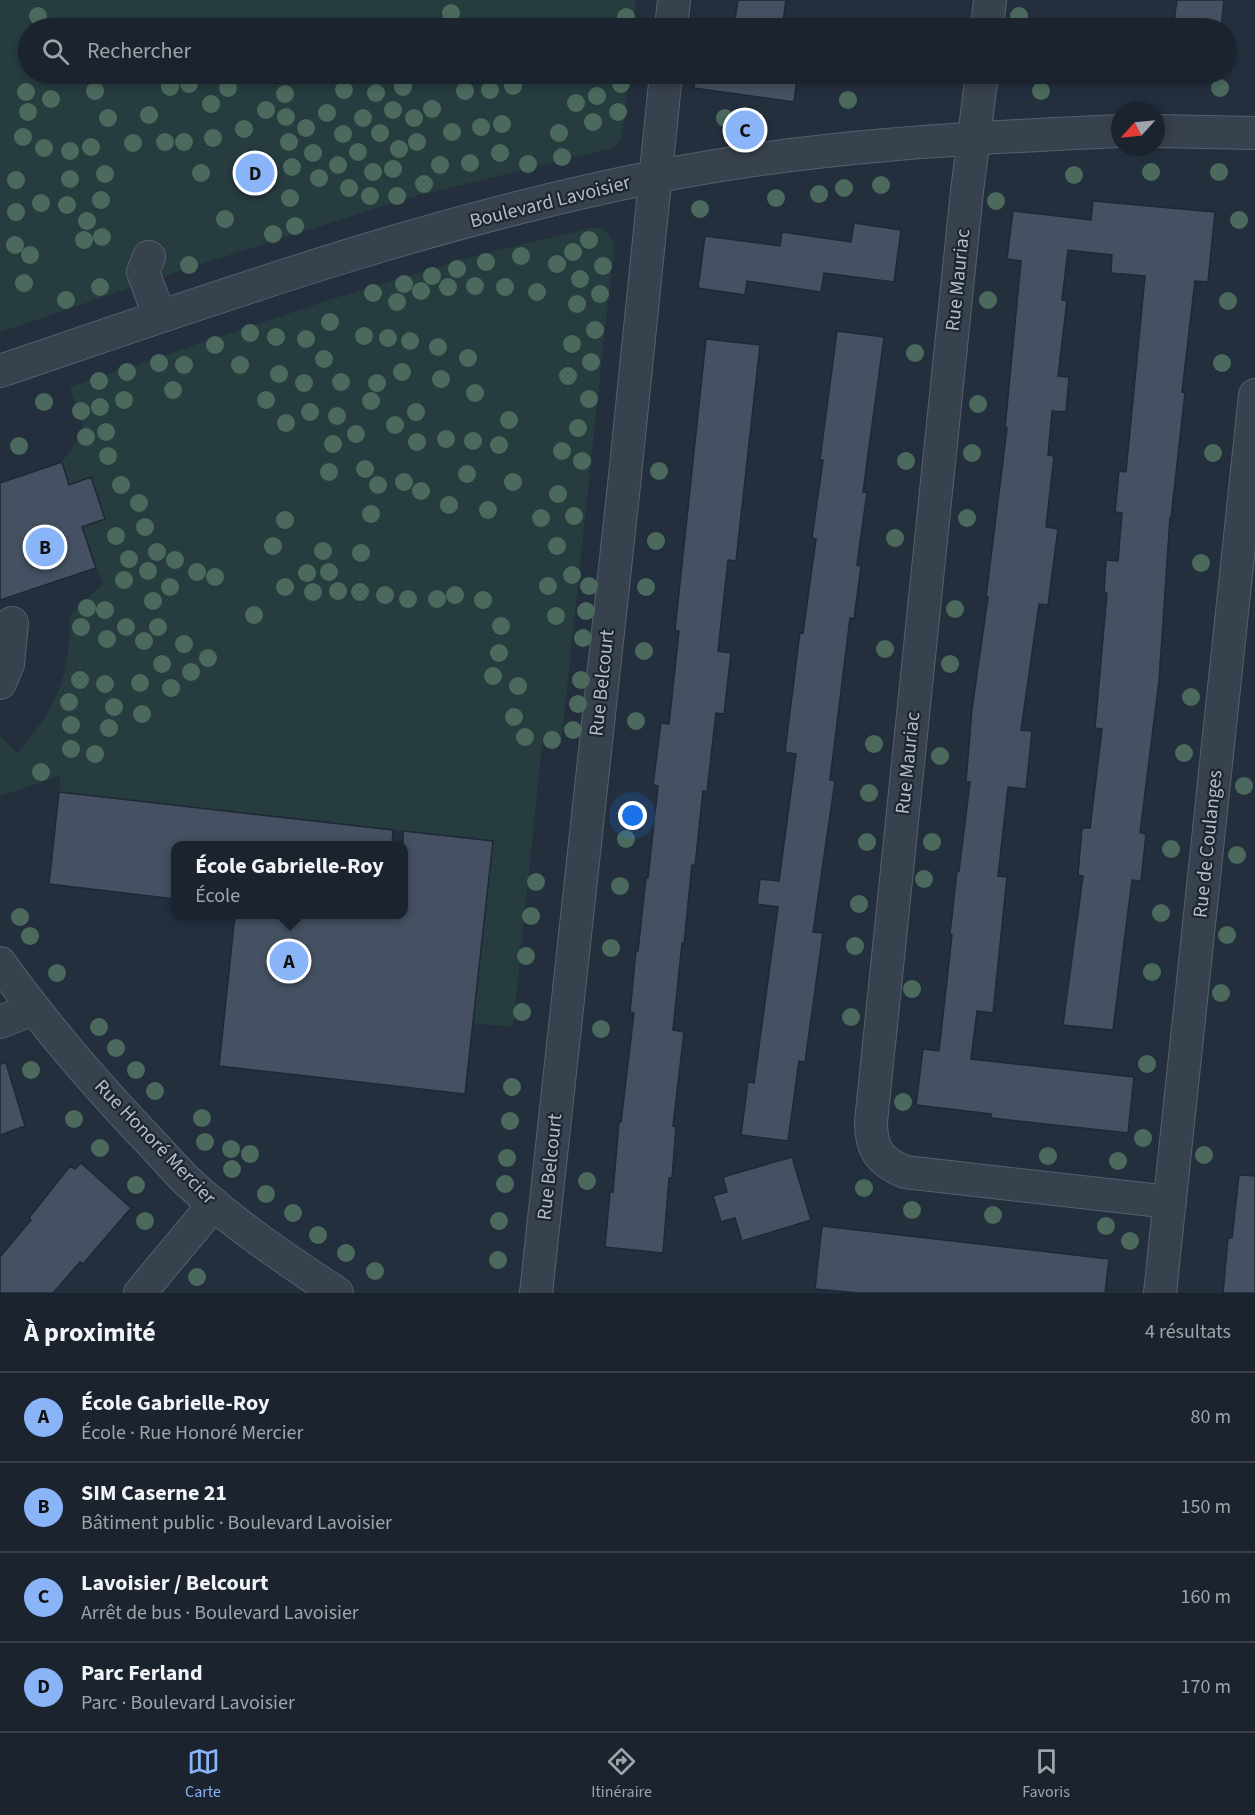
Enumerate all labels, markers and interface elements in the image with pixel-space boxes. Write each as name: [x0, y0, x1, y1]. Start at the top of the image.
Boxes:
search box: [18, 18, 1237, 84]
icon: search: [39, 35, 72, 68]
text: Rechercher: [87, 35, 191, 67]
north arrow: [1111, 102, 1165, 156]
pin: C: [726, 108, 764, 152]
pin: D: [236, 150, 274, 195]
street label: Boulevard Lavoisier: [467, 169, 633, 235]
street label: Rue Mauriac: [939, 227, 977, 333]
pin: B: [26, 524, 64, 570]
street label: Rue Belcourt: [582, 628, 622, 738]
street label: Rue Mauriac: [889, 710, 927, 816]
street label: Rue de Coulanges: [1186, 769, 1230, 919]
your location: [618, 801, 647, 830]
popup: [171, 841, 408, 919]
text: École Gabrielle-Roy: [195, 850, 384, 882]
text: École: [195, 882, 240, 910]
pin: A: [270, 938, 308, 984]
street label: Rue Honoré Mercier: [88, 1073, 222, 1211]
street label: Rue Belcourt: [530, 1112, 570, 1222]
text: À proximité: [24, 1314, 156, 1351]
text: 4 résultats: [1145, 1318, 1231, 1346]
text: École Gabrielle-Roy: [81, 1387, 270, 1419]
text: A: [38, 1403, 49, 1431]
text: 80 m: [1191, 1403, 1231, 1431]
text: École · Rue Honoré Mercier: [81, 1419, 303, 1447]
text: SIM Caserne 21: [81, 1477, 227, 1509]
text: B: [37, 1493, 50, 1521]
text: 150 m: [1181, 1493, 1231, 1521]
text: Bâtiment public · Boulevard Lavoisier: [81, 1509, 392, 1537]
text: Lavoisier / Belcourt: [81, 1567, 268, 1599]
text: C: [38, 1583, 49, 1611]
text: 160 m: [1181, 1583, 1231, 1611]
text: Arrêt de bus · Boulevard Lavoisier: [81, 1599, 359, 1627]
text: Parc Ferland: [81, 1657, 203, 1689]
text: D: [37, 1673, 50, 1701]
text: 170 m: [1181, 1673, 1231, 1701]
text: Parc · Boulevard Lavoisier: [81, 1689, 295, 1717]
tab: Carte: [185, 1745, 221, 1803]
tab: Itinéraire: [591, 1745, 652, 1803]
tab: Favoris: [1022, 1745, 1070, 1803]

